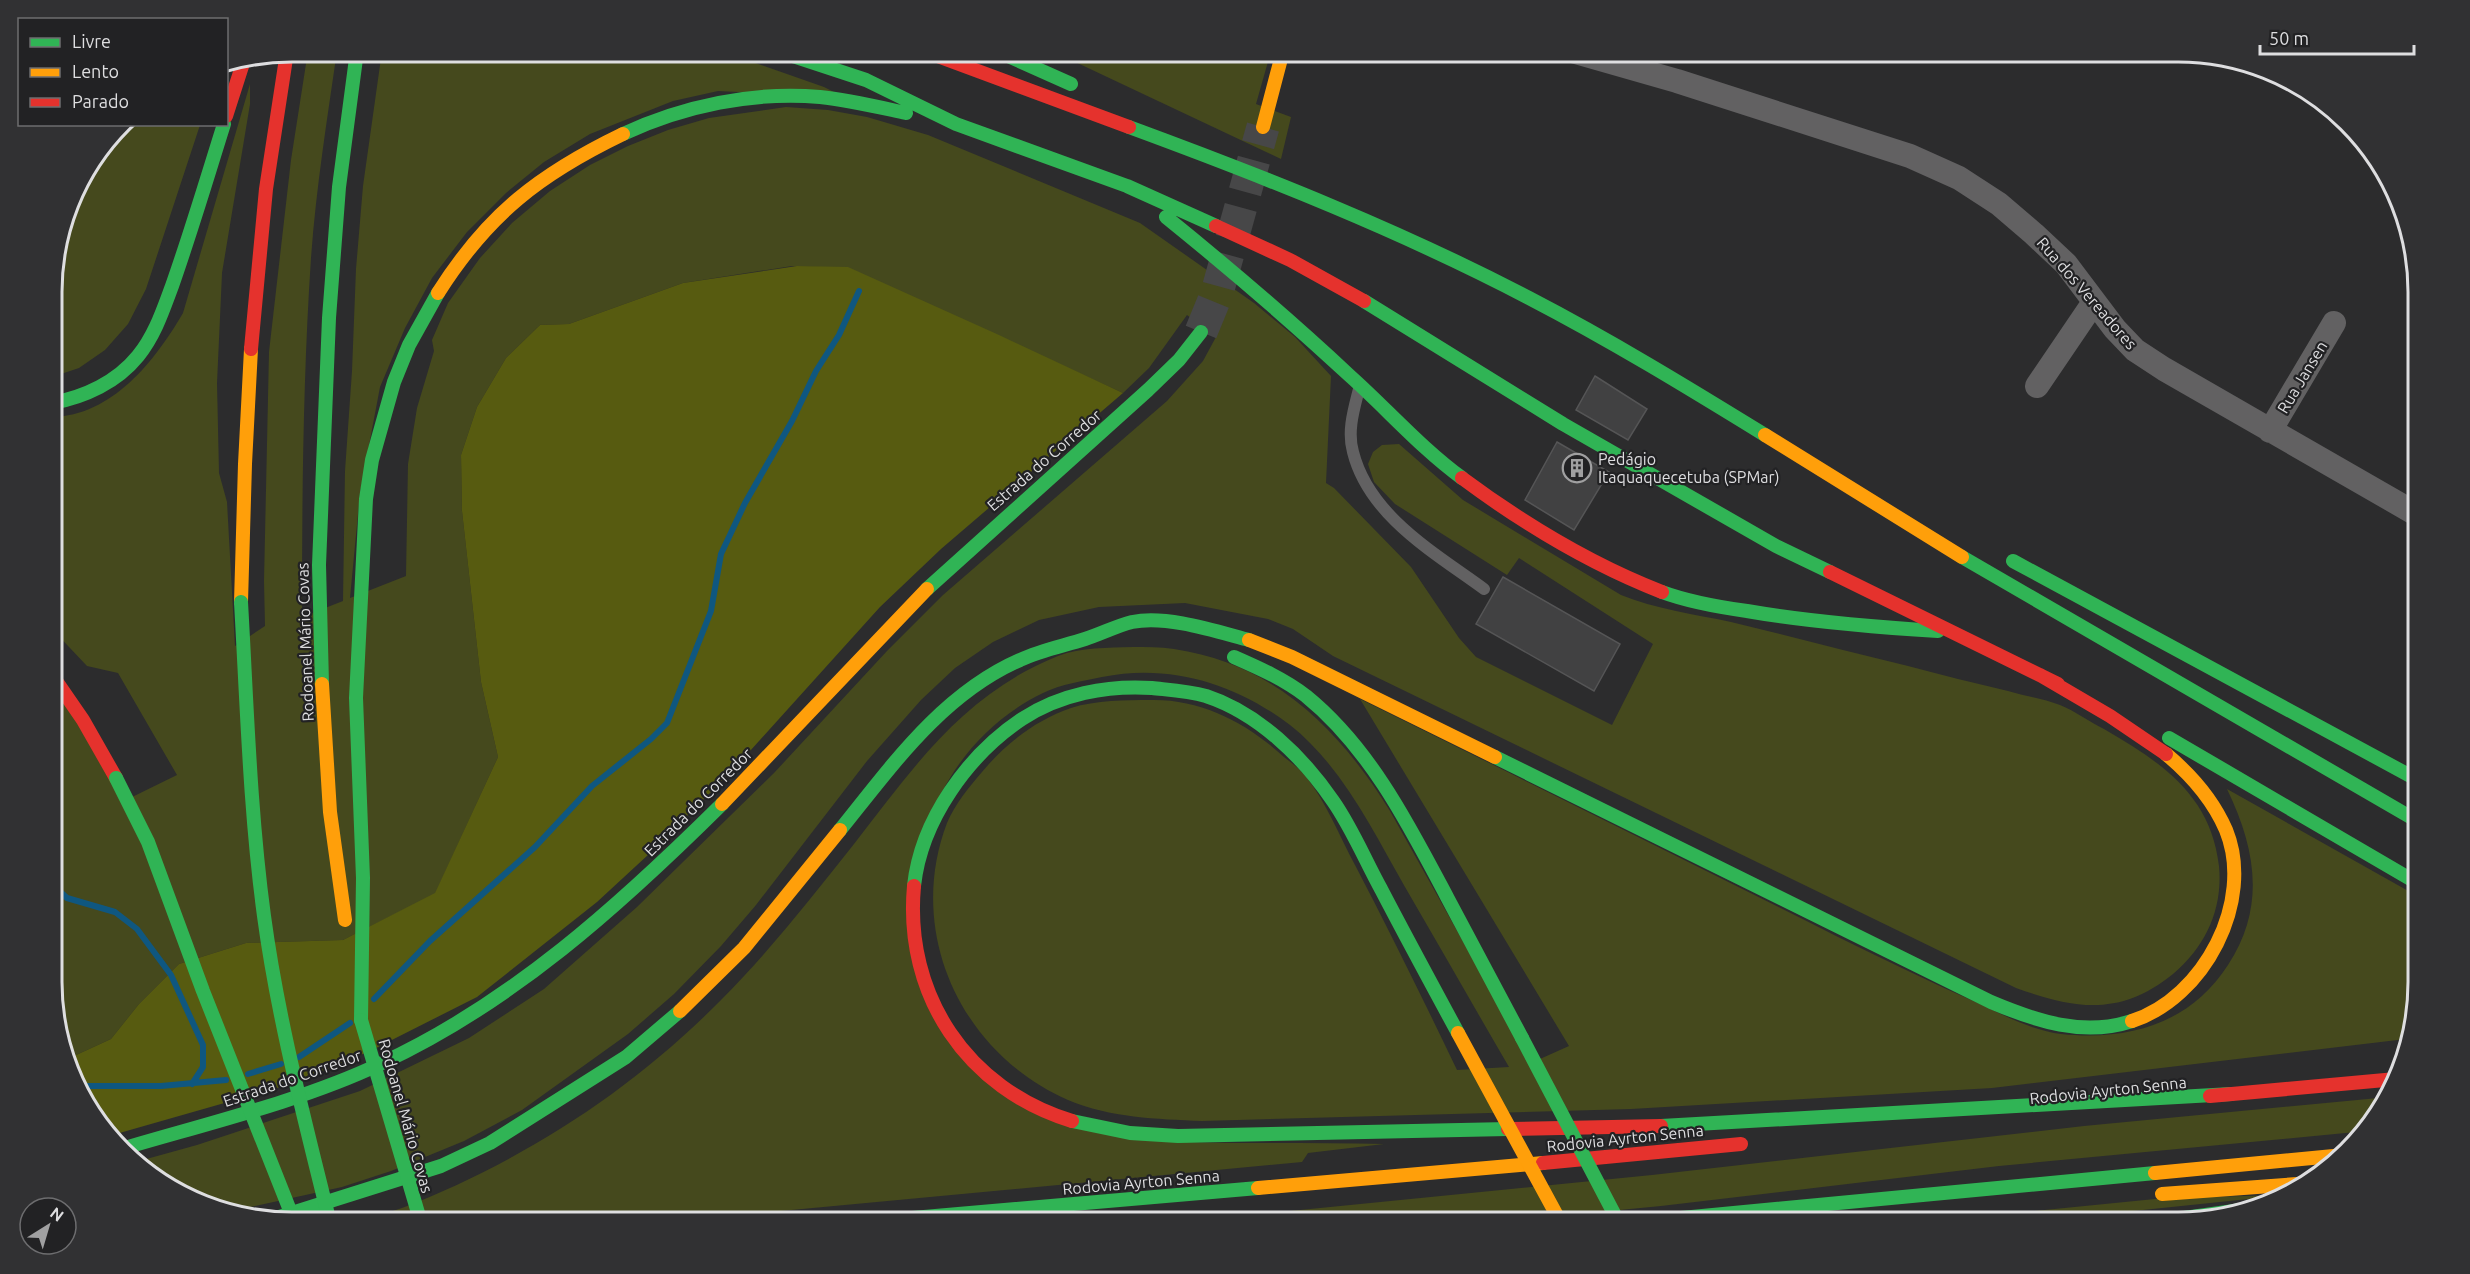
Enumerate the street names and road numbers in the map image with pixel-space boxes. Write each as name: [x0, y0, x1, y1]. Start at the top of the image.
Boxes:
street label: Rua dos Vereadores: [2033, 233, 2141, 353]
street label: Rua Jansen: [2273, 338, 2331, 416]
street label: Estrada do Corredor: [983, 406, 1105, 514]
street label: Rodoanel Mário Covas: [293, 562, 317, 722]
street label: Estrada do Corredor: [640, 744, 756, 860]
street label: Rodoanel Mário Covas: [375, 1037, 437, 1195]
street label: Estrada do Corredor: [221, 1046, 363, 1110]
street label: Rodovia Ayrton Senna: [2029, 1073, 2187, 1107]
street label: Rodovia Ayrton Senna: [1546, 1121, 1704, 1155]
street label: Rodovia Ayrton Senna: [1062, 1166, 1220, 1198]

